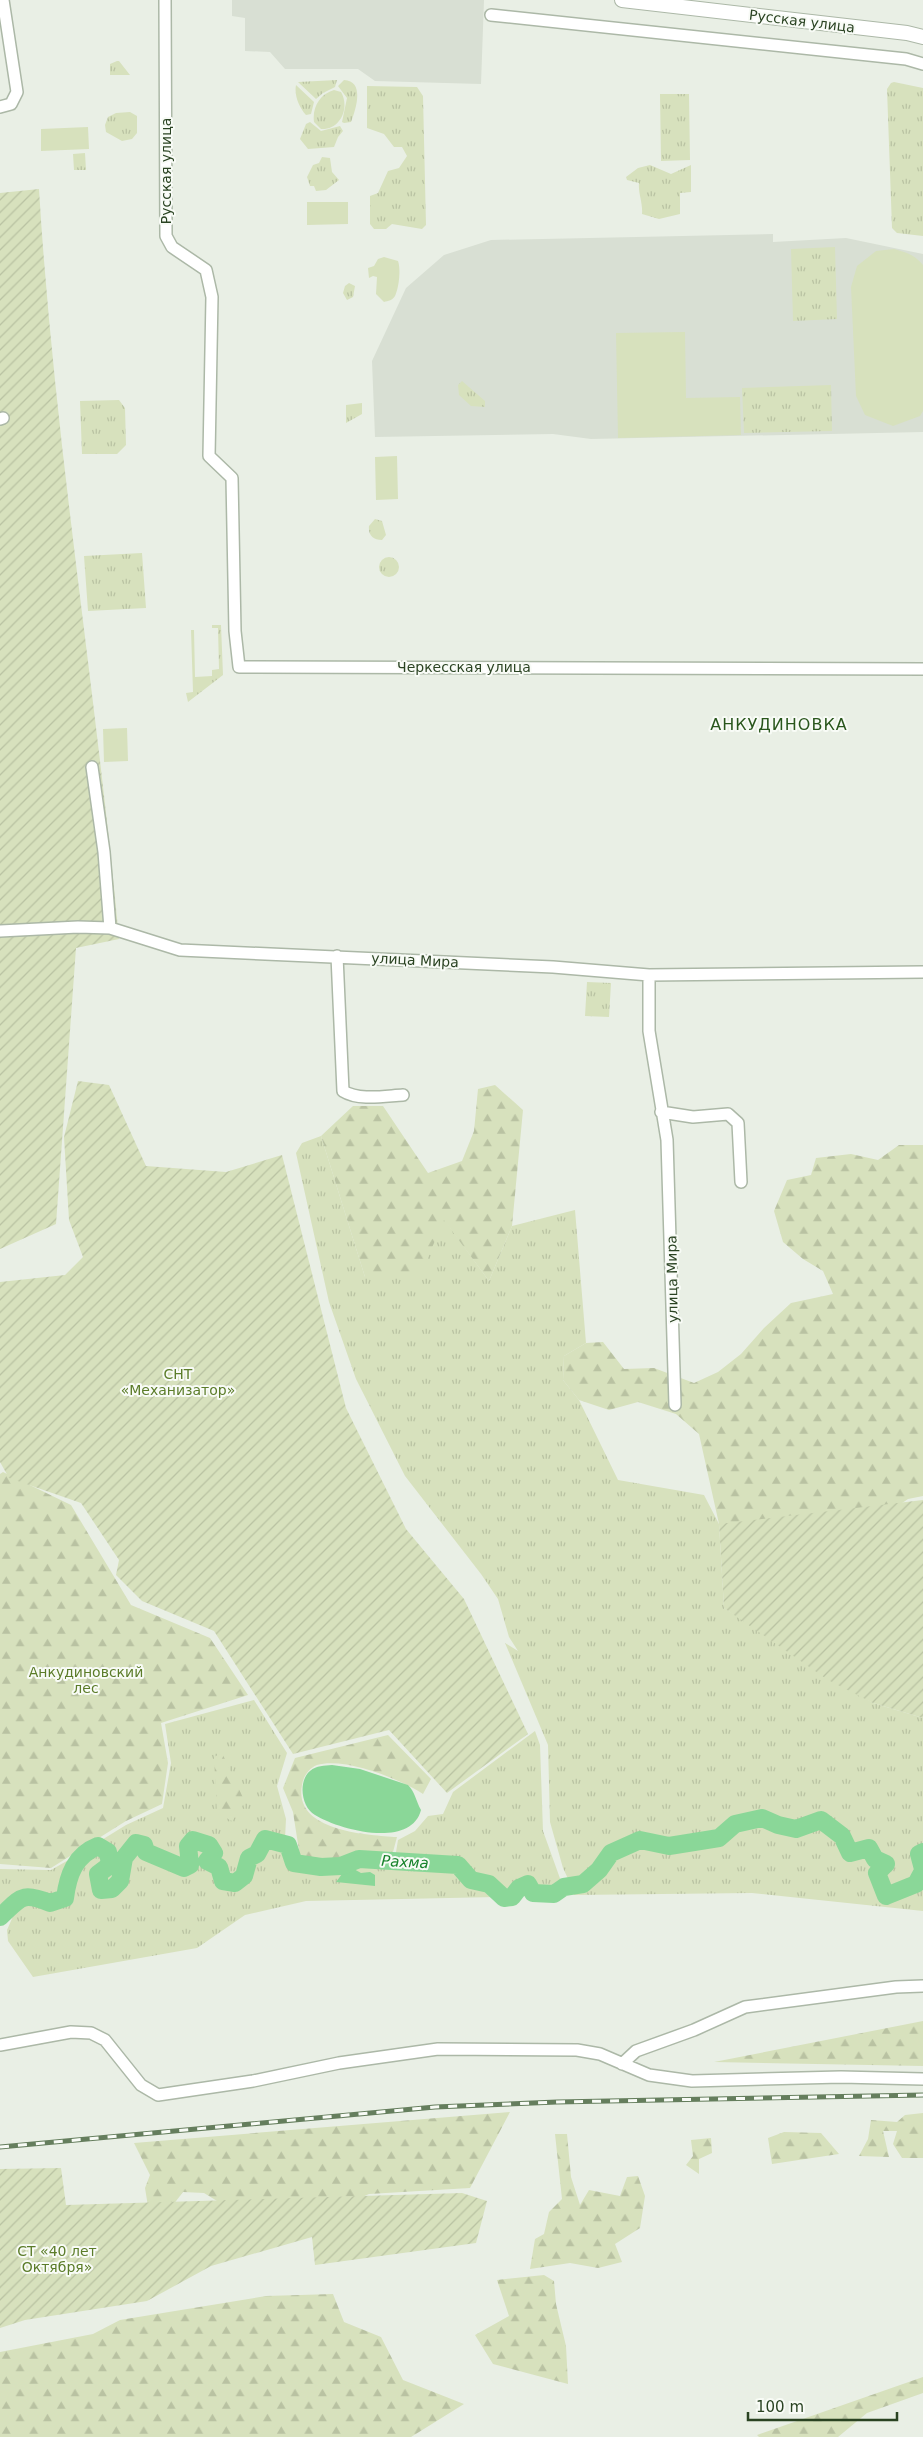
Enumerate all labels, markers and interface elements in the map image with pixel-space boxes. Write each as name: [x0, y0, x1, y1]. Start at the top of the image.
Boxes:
street label: Русская улица: [748, 7, 856, 35]
street label: Русская улица: [158, 118, 174, 224]
street label: Черкесская улица: [397, 659, 531, 675]
district label: АНКУДИНОВКА: [710, 715, 848, 734]
street label: улица Мира: [371, 950, 459, 970]
street label: улица Мира: [663, 1235, 681, 1323]
park label: СНТ «Механизатор»: [121, 1366, 235, 1398]
park label: Анкудиновский лес: [29, 1664, 143, 1696]
water label: Рахма: [381, 1852, 429, 1872]
park label: СТ «40 лет Октября»: [17, 2243, 97, 2275]
scale bar: [748, 2390, 897, 2422]
text: 100 m: [756, 2398, 804, 2416]

